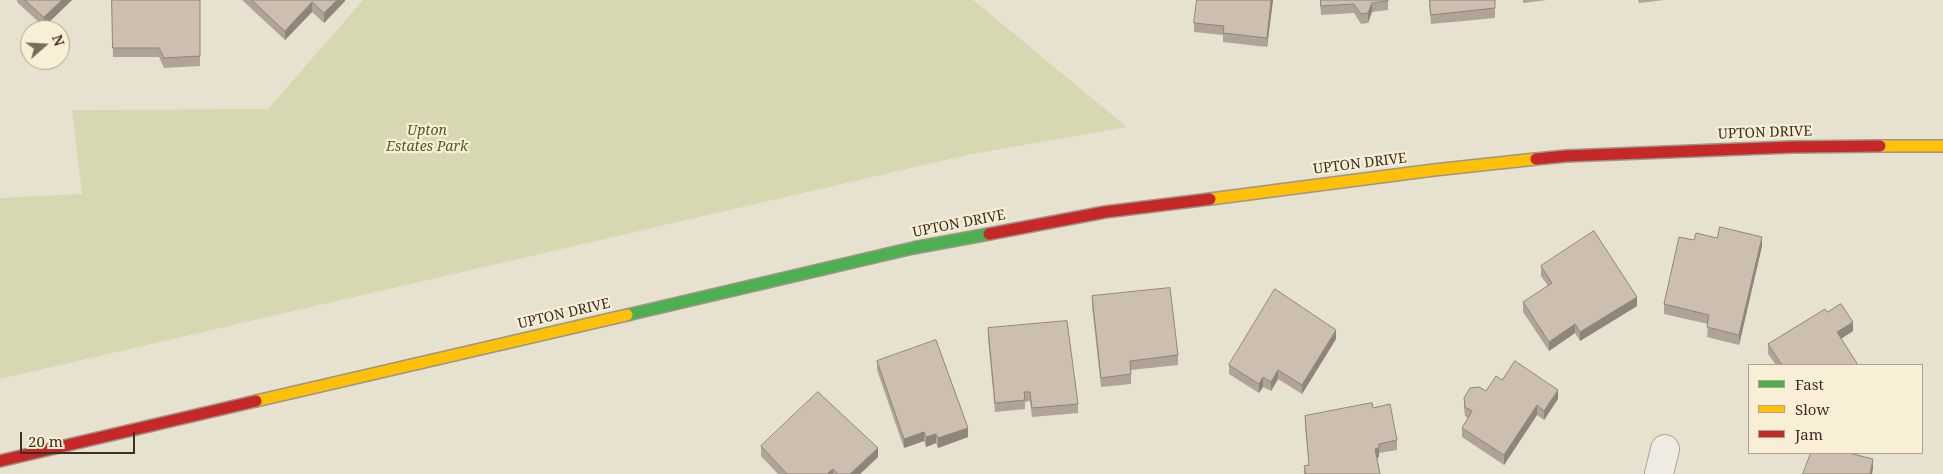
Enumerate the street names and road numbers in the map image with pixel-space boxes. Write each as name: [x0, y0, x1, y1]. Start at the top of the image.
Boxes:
street label: UPTON DRIVE: [1718, 123, 1812, 143]
street label: UPTON DRIVE: [1312, 150, 1408, 178]
street label: UPTON DRIVE: [911, 207, 1007, 241]
street label: UPTON DRIVE: [516, 295, 612, 333]

